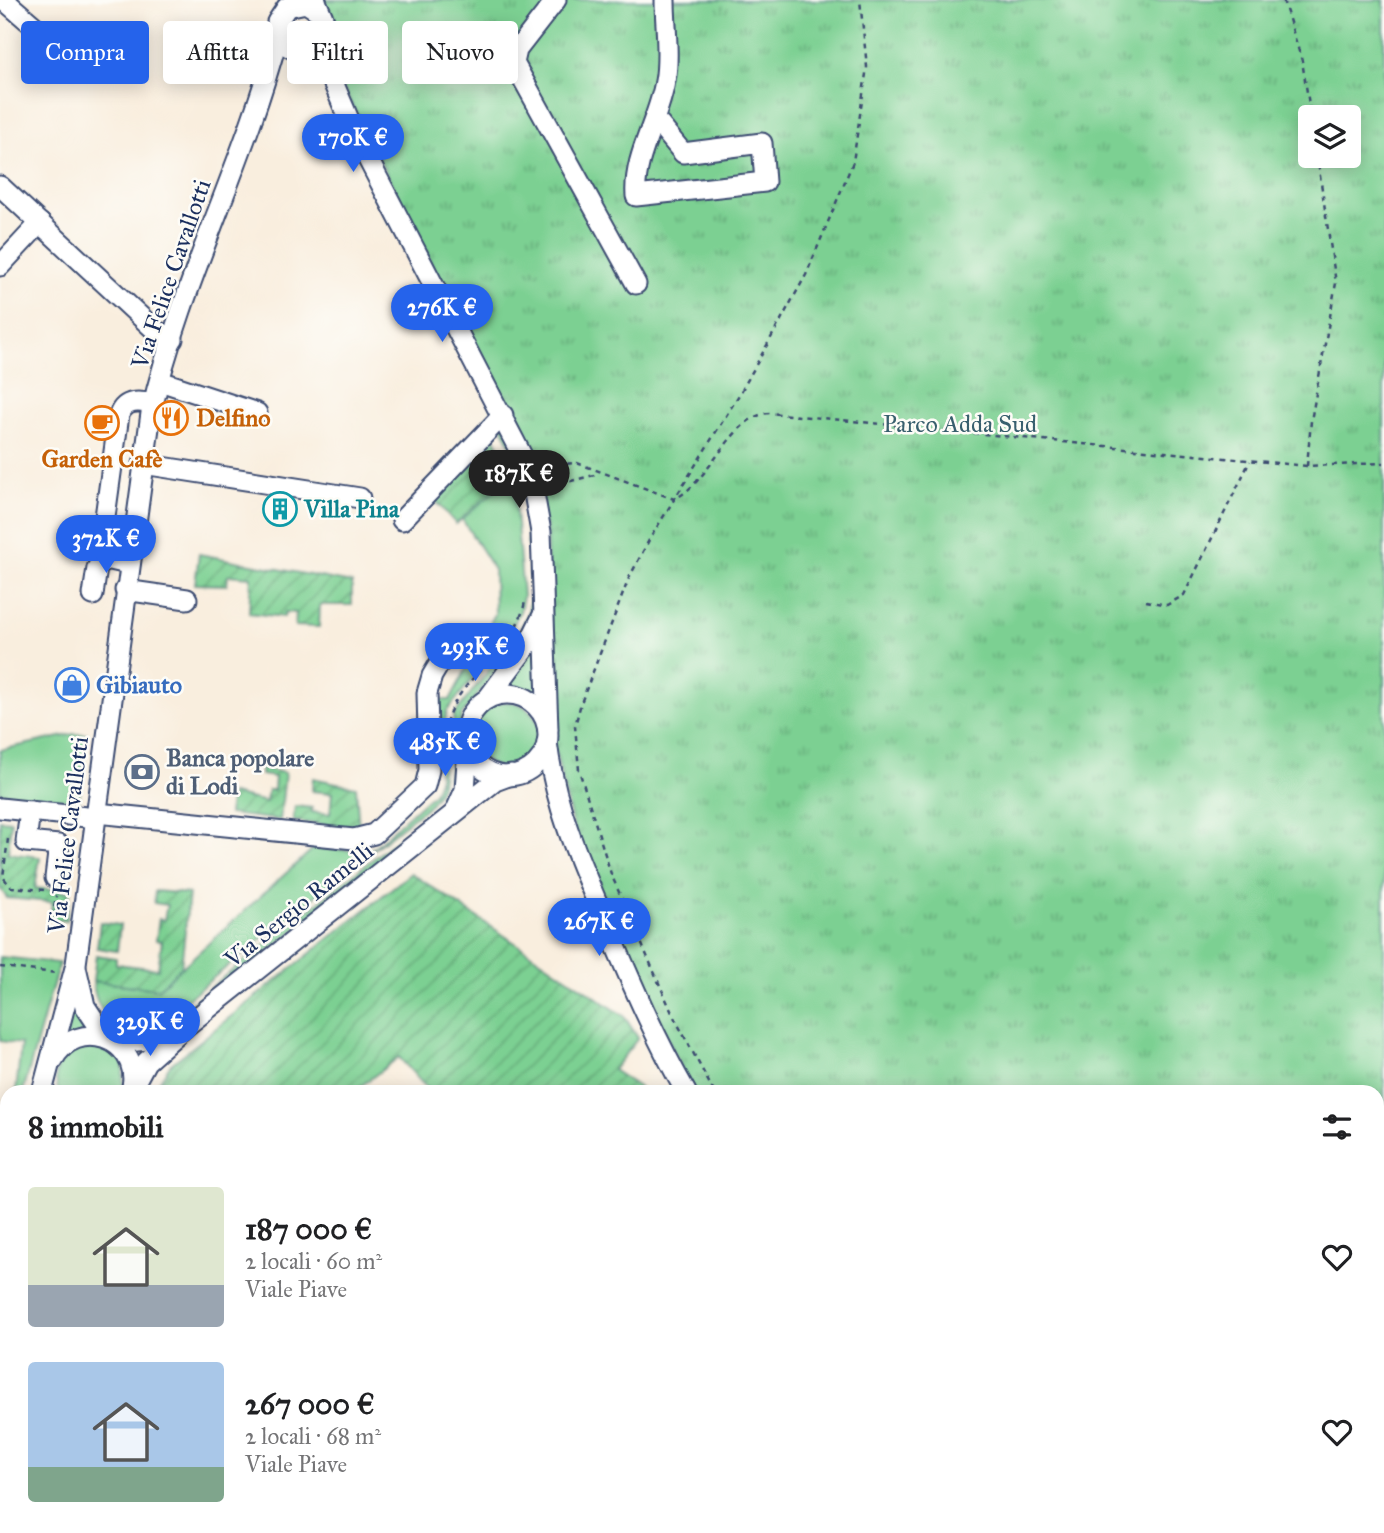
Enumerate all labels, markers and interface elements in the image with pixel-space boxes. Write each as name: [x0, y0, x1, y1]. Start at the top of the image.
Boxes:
chip: Compra: [21, 21, 149, 84]
chip: Affitta: [163, 21, 273, 84]
chip: Filtri: [287, 21, 388, 84]
chip: Nuovo: [402, 21, 518, 84]
map controls: [1298, 105, 1361, 168]
button: layers: [1298, 105, 1361, 168]
pin: 170K €: [296, 114, 410, 174]
text: 170K €: [318, 123, 388, 151]
street label: Via Felice Cavallotti: [124, 175, 218, 374]
pin: 276K €: [385, 284, 499, 344]
text: 276K €: [407, 293, 477, 321]
restaurant icon: Delfino: [152, 399, 190, 437]
place label: Delfino: [196, 403, 271, 433]
cafe icon: Garden Cafè: [83, 404, 121, 442]
park label: Parco Adda Sud: [883, 409, 1037, 439]
place label: Garden Cafè: [41, 444, 163, 474]
pin: 187K €: [462, 450, 576, 510]
text: 187K €: [485, 459, 553, 487]
building icon: Villa Pina: [261, 490, 299, 528]
place label: Villa Pina: [303, 494, 400, 524]
pin: 372K €: [49, 516, 163, 575]
text: 372K €: [72, 524, 140, 552]
pin: 293K €: [418, 624, 532, 683]
text: 293K €: [441, 632, 509, 660]
shop icon: Gibiauto: [53, 666, 91, 704]
place label: Gibiauto: [96, 670, 182, 700]
pin: 485K €: [388, 718, 502, 778]
text: 485K €: [410, 727, 480, 755]
street label: Via Felice Cavallotti: [41, 734, 95, 936]
place label: Banca popolare di Lodi: [166, 743, 314, 801]
bank icon: Banca popolare di Lodi: [123, 753, 161, 791]
street label: Via Sergio Ramelli: [218, 835, 380, 975]
pin: 267K €: [542, 898, 656, 958]
text: 267K €: [564, 907, 634, 935]
pin: 329K €: [93, 998, 207, 1058]
text: 329K €: [116, 1007, 184, 1035]
icon: filters: [1318, 1108, 1356, 1146]
text: 8 immobili: [28, 1109, 163, 1145]
text: 187 000 €: [245, 1211, 372, 1247]
icon: home: [84, 1215, 168, 1299]
icon: heart: [1318, 1238, 1356, 1276]
text: 2 locali · 60 m²: [245, 1247, 382, 1275]
text: Viale Piave: [245, 1275, 347, 1303]
text: 267 000 €: [245, 1386, 375, 1422]
icon: home: [84, 1390, 168, 1474]
icon: heart: [1318, 1413, 1356, 1451]
text: 2 locali · 68 m²: [245, 1422, 381, 1450]
text: Viale Piave: [245, 1450, 347, 1478]

